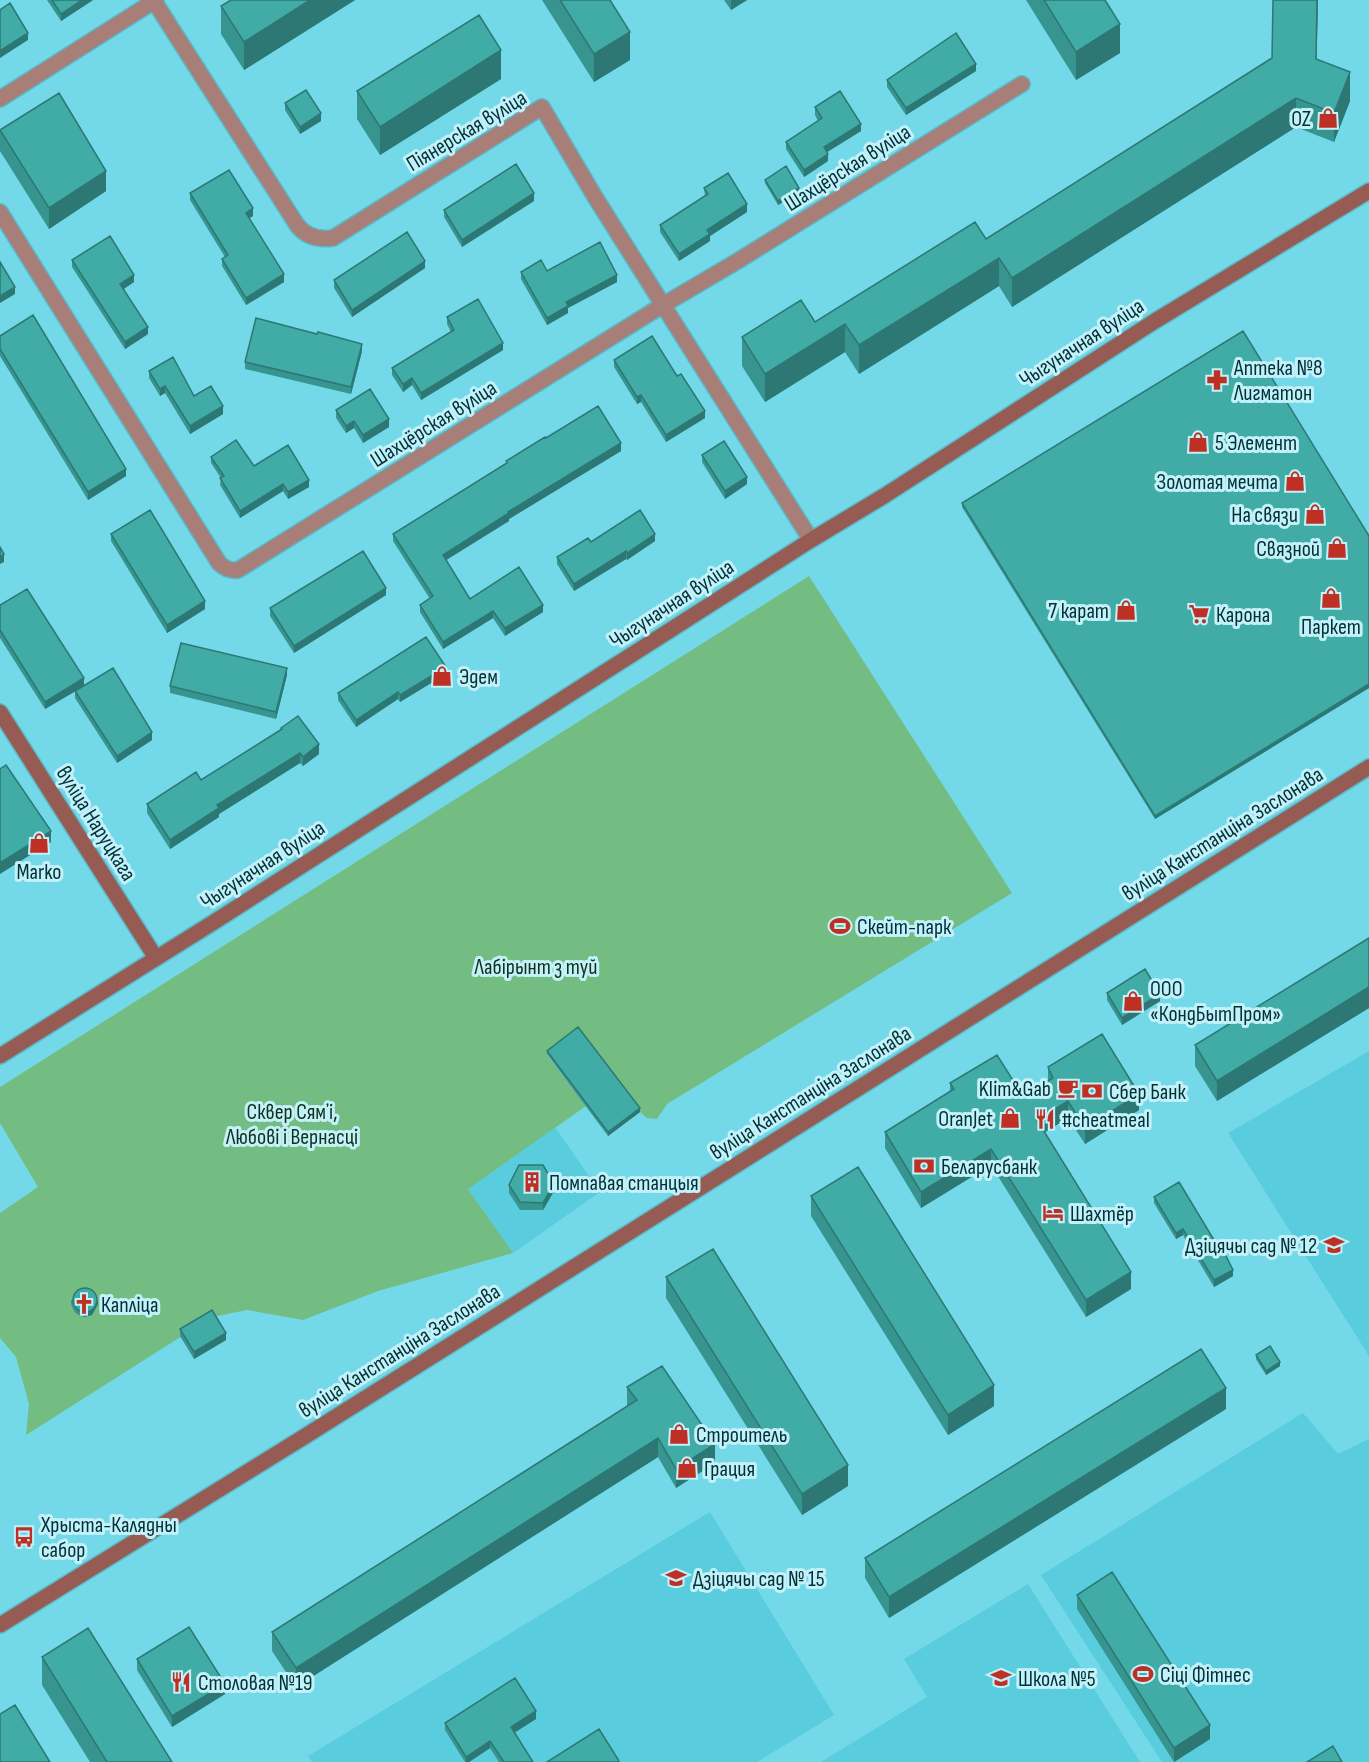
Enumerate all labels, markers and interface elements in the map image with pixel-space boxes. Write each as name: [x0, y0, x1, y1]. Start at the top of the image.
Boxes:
street label: Піянерская вуліца: [402, 85, 532, 178]
place label: OZ: [1291, 106, 1311, 133]
shop icon: OZ: [1316, 106, 1340, 130]
street label: Шахцёрская вуліца: [780, 119, 916, 218]
street label: Чыгуначная вуліца: [1014, 293, 1149, 394]
place label: Аптека №8 Лигматон: [1233, 355, 1323, 407]
pharmacy icon: Аптека №8 Лигматон: [1205, 368, 1229, 392]
street label: Шахцёрская вуліца: [366, 375, 502, 474]
shop icon: 5 Элемент: [1186, 430, 1210, 454]
place label: 5 Элемент: [1215, 430, 1297, 457]
place label: Золотая мечта: [1157, 469, 1278, 496]
shop icon: Золотая мечта: [1283, 469, 1307, 493]
place label: На связи: [1231, 502, 1298, 529]
shop icon: На связи: [1303, 502, 1327, 526]
place label: Связной: [1256, 536, 1320, 563]
shop icon: Связной: [1325, 536, 1349, 560]
street label: Чыгуначная вуліца: [604, 554, 739, 655]
shop icon: Паркет: [1319, 586, 1343, 610]
place label: 7 карат: [1048, 598, 1109, 625]
shop icon: 7 карат: [1114, 598, 1138, 622]
supermarket icon: Карона: [1187, 602, 1211, 626]
place label: Карона: [1216, 602, 1270, 629]
place label: Паркет: [1301, 614, 1361, 641]
shop icon: Эдем: [430, 664, 454, 688]
place label: Эдем: [459, 664, 498, 691]
street label: вуліца Наруцкага: [50, 761, 142, 886]
street label: вуліца Канстанціна Заслонава: [1117, 761, 1328, 907]
street label: Чыгуначная вуліца: [195, 815, 330, 916]
shop icon: Marko: [27, 831, 51, 855]
place label: Marko: [16, 859, 62, 886]
sports icon: Скейт-парк: [828, 914, 852, 938]
place label: Скейт-парк: [857, 914, 952, 941]
park label: Лабірынт з туй: [473, 954, 598, 981]
place label: ООО «КондБытПром»: [1150, 976, 1281, 1028]
shop icon: ООО «КондБытПром»: [1121, 989, 1145, 1013]
street label: вуліца Канстанціна Заслонава: [705, 1020, 916, 1166]
place label: Klim&Gab: [979, 1076, 1051, 1103]
cafe icon: Klim&Gab: [1056, 1076, 1080, 1100]
bank icon: Сбер Банк: [1080, 1079, 1104, 1103]
place label: Сбер Банк: [1109, 1079, 1186, 1106]
park label: Сквер Сямʼі, Любові і Вернасці: [225, 1099, 358, 1151]
place label: OranJet: [938, 1106, 993, 1133]
shop icon: OranJet: [998, 1106, 1022, 1130]
restaurant icon: #cheatmeal: [1033, 1107, 1057, 1131]
place label: #cheatmeal: [1062, 1107, 1150, 1134]
bank icon: Беларусбанк: [912, 1154, 936, 1178]
place label: Беларусбанк: [941, 1154, 1038, 1181]
building icon: Помпавая станцыя: [520, 1170, 544, 1194]
place label: Помпавая станцыя: [549, 1170, 699, 1197]
hotel icon: Шахтёр: [1041, 1201, 1065, 1225]
place label: Шахтёр: [1070, 1201, 1134, 1228]
place label: Дзіцячы сад № 12: [1185, 1233, 1317, 1260]
school or university icon: Дзіцячы сад № 12: [1322, 1233, 1346, 1257]
street label: вуліца Канстанціна Заслонава: [294, 1278, 505, 1424]
church icon: Капліца: [72, 1292, 96, 1316]
place label: Капліца: [101, 1292, 158, 1319]
shop icon: Строитель: [667, 1422, 691, 1446]
place label: Строитель: [696, 1422, 787, 1449]
shop icon: Грация: [675, 1456, 699, 1480]
place label: Грация: [704, 1456, 755, 1483]
place label: Хрыста-Калядны сабор: [40, 1512, 177, 1564]
bus stop icon: Хрыста-Калядны сабор: [12, 1525, 36, 1549]
school or university icon: Дзіцячы сад № 15: [664, 1566, 688, 1590]
place label: Дзіцячы сад № 15: [693, 1566, 825, 1593]
sports icon: Сіці Фітнес: [1131, 1662, 1155, 1686]
place label: Сіці Фітнес: [1160, 1662, 1251, 1689]
school or university icon: Школа №5: [989, 1666, 1013, 1690]
place label: Школа №5: [1018, 1666, 1096, 1693]
restaurant icon: Столовая №19: [169, 1670, 193, 1694]
place label: Столовая №19: [198, 1670, 312, 1697]

